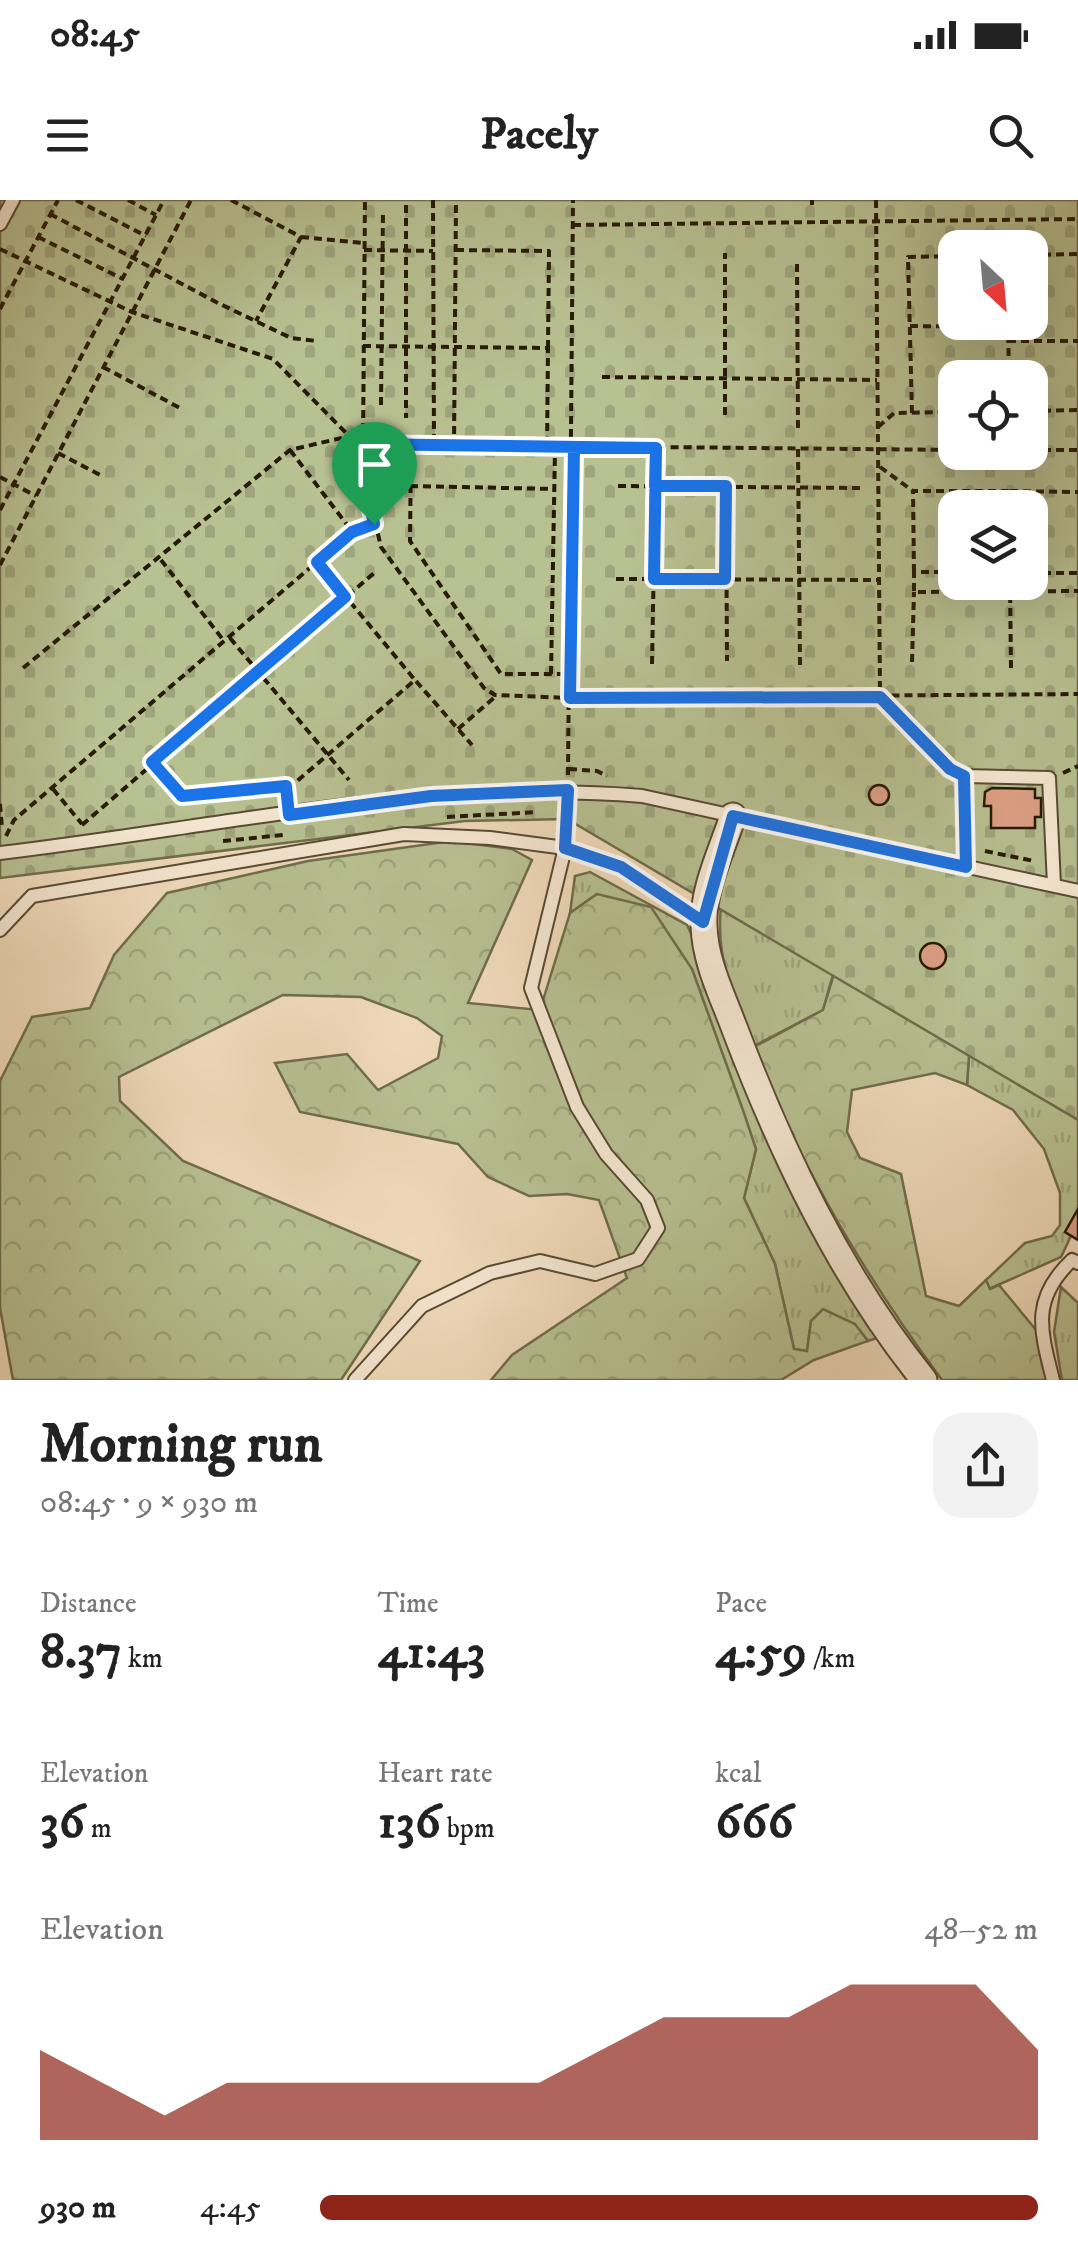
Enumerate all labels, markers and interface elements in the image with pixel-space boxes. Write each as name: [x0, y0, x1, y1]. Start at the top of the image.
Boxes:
text: 08:45: [50, 11, 140, 59]
text: Pacely: [480, 107, 598, 163]
icon: menu: [40, 108, 95, 163]
icon: search: [983, 108, 1038, 163]
north arrow: [938, 230, 1048, 340]
map controls: [938, 230, 1048, 600]
button: locate: [938, 360, 1048, 470]
pin: [332, 422, 417, 525]
icon: arrive: [347, 437, 402, 492]
button: layers: [938, 490, 1048, 600]
text: Morning run: [40, 1411, 322, 1480]
button: share: [933, 1413, 1038, 1518]
text: 08:45 · 9 × 930 m: [40, 1483, 258, 1523]
text: Distance: [40, 1586, 136, 1621]
text: Time: [378, 1586, 438, 1621]
text: Pace: [715, 1586, 767, 1621]
text: 8.37: [40, 1621, 122, 1684]
text: 41:43: [378, 1621, 485, 1684]
text: 4:59: [715, 1621, 807, 1684]
text: km: [122, 1641, 163, 1676]
text: /km: [807, 1641, 856, 1676]
text: Elevation: [40, 1756, 148, 1791]
text: Heart rate: [378, 1756, 493, 1791]
text: kcal: [715, 1756, 761, 1791]
text: 36: [40, 1791, 85, 1854]
text: 136: [378, 1791, 441, 1854]
text: 666: [715, 1791, 793, 1854]
text: m: [85, 1811, 112, 1846]
text: bpm: [441, 1811, 495, 1846]
text: Elevation: [40, 1910, 164, 1950]
text: 48–52 m: [924, 1910, 1038, 1950]
text: 930 m: [40, 2188, 116, 2228]
text: 4:45: [200, 2188, 261, 2228]

